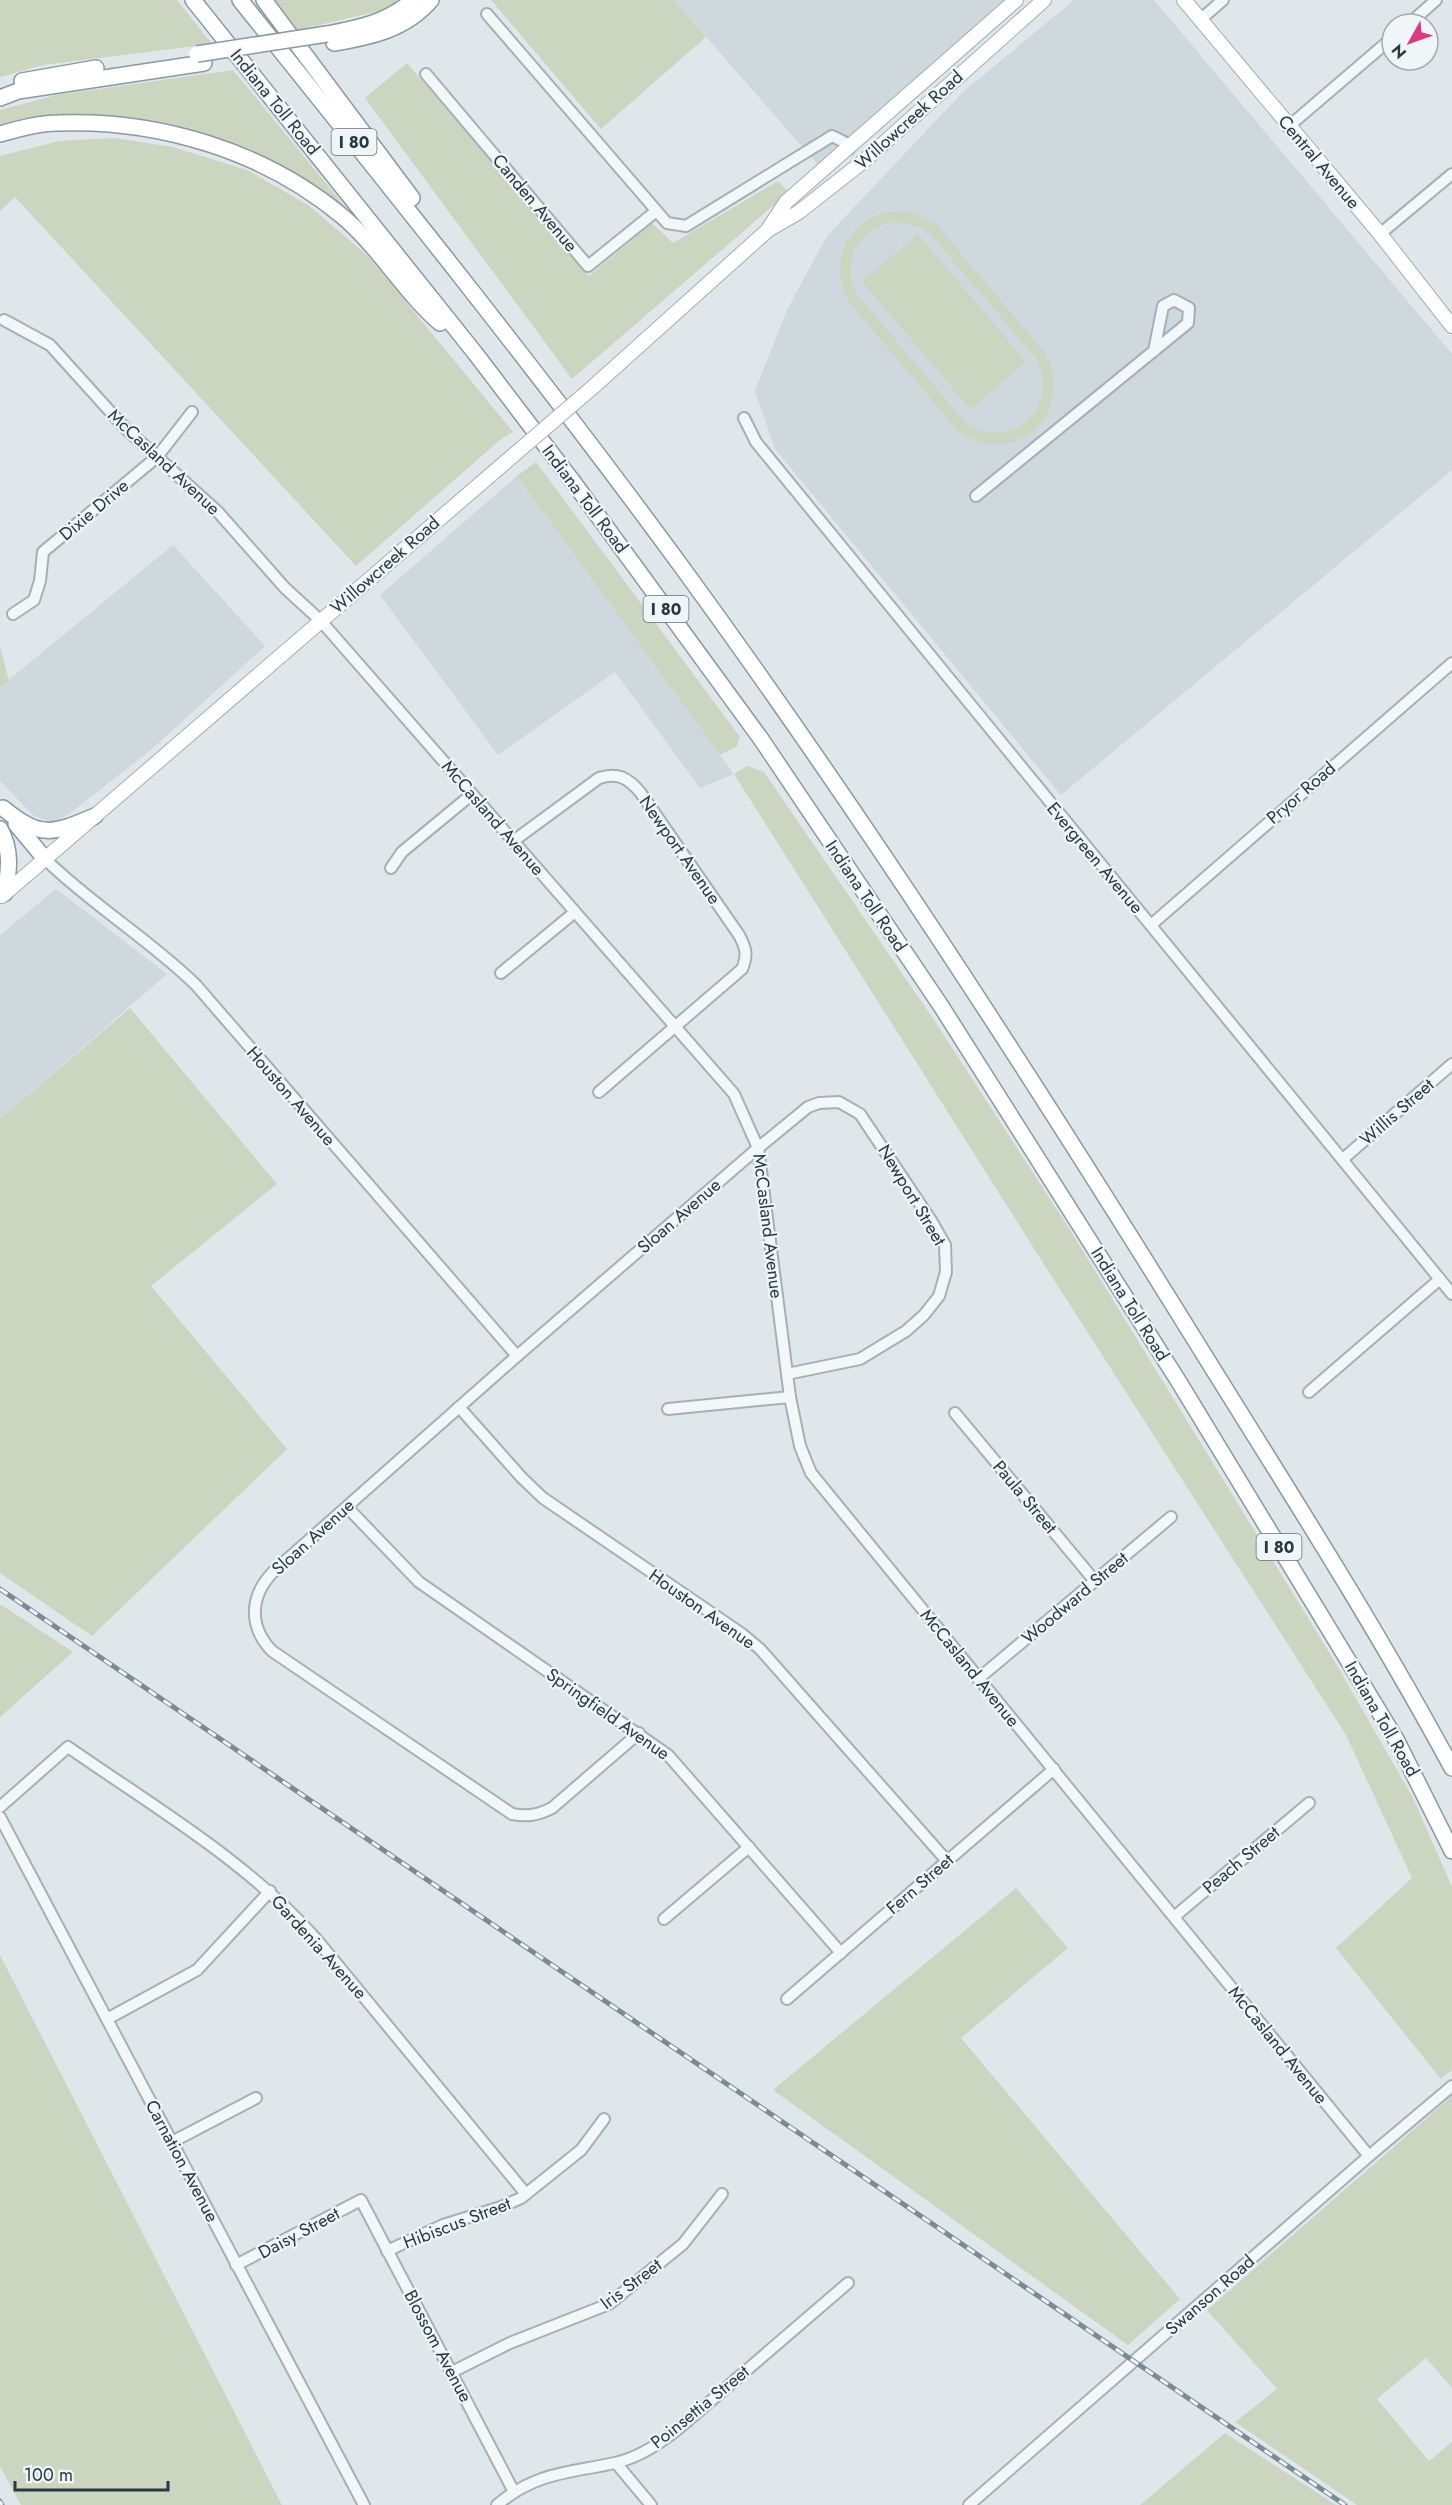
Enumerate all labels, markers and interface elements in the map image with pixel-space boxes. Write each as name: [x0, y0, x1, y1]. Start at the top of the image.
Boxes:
north arrow: [1380, 12, 1440, 72]
text: N: [1386, 39, 1412, 64]
street label: Indiana Toll Road: [224, 43, 326, 161]
street label: Willowcreek Road: [849, 64, 969, 176]
street label: Central Avenue: [1272, 109, 1366, 215]
road number: I 80: [332, 129, 376, 155]
street label: Canden Avenue: [486, 148, 584, 258]
street label: McCasland Avenue: [102, 403, 226, 521]
street label: Indiana Toll Road: [536, 439, 634, 559]
street label: Dixie Drive: [54, 473, 134, 547]
street label: Willowcreek Road: [325, 510, 445, 620]
road number: I 80: [644, 596, 688, 622]
street label: McCasland Avenue: [435, 755, 551, 881]
street label: Pryor Road: [1261, 756, 1341, 830]
street label: Newport Avenue: [633, 790, 727, 910]
street label: Evergreen Avenue: [1041, 797, 1149, 919]
street label: Indiana Toll Road: [819, 835, 913, 957]
street label: Houston Avenue: [240, 1040, 342, 1152]
street label: Willis Street: [1354, 1072, 1440, 1152]
street label: Newport Street: [871, 1139, 953, 1251]
street label: McCasland Avenue: [746, 1152, 790, 1300]
street label: Sloan Avenue: [631, 1172, 727, 1260]
street label: Indiana Toll Road: [1085, 1242, 1175, 1366]
street label: Paula Street: [987, 1455, 1064, 1540]
street label: Sloan Avenue: [266, 1493, 360, 1581]
road number: I 80: [1256, 1534, 1302, 1560]
street label: Woodward Street: [1016, 1545, 1134, 1650]
street label: Houston Avenue: [644, 1563, 760, 1655]
street label: McCasland Avenue: [914, 1603, 1026, 1733]
street label: Indiana Toll Road: [1338, 1656, 1426, 1782]
street label: Springfield Avenue: [541, 1662, 675, 1766]
street label: Peach Street: [1197, 1820, 1286, 1900]
street label: Fern Street: [881, 1847, 960, 1921]
street label: Gardenia Avenue: [265, 1889, 373, 2005]
street label: McCasland Avenue: [1222, 1980, 1334, 2110]
street label: Carnation Avenue: [139, 2095, 225, 2227]
street label: Hibiscus Street: [399, 2190, 515, 2255]
street label: Daisy Street: [254, 2200, 345, 2265]
street label: Swanson Road: [1160, 2249, 1260, 2341]
street label: Iris Street: [595, 2252, 668, 2316]
street label: Blossom Avenue: [397, 2285, 479, 2407]
street label: Poinsettia Street: [645, 2359, 755, 2455]
scale bar: [15, 2454, 168, 2492]
text: 100 m: [24, 2462, 73, 2488]

